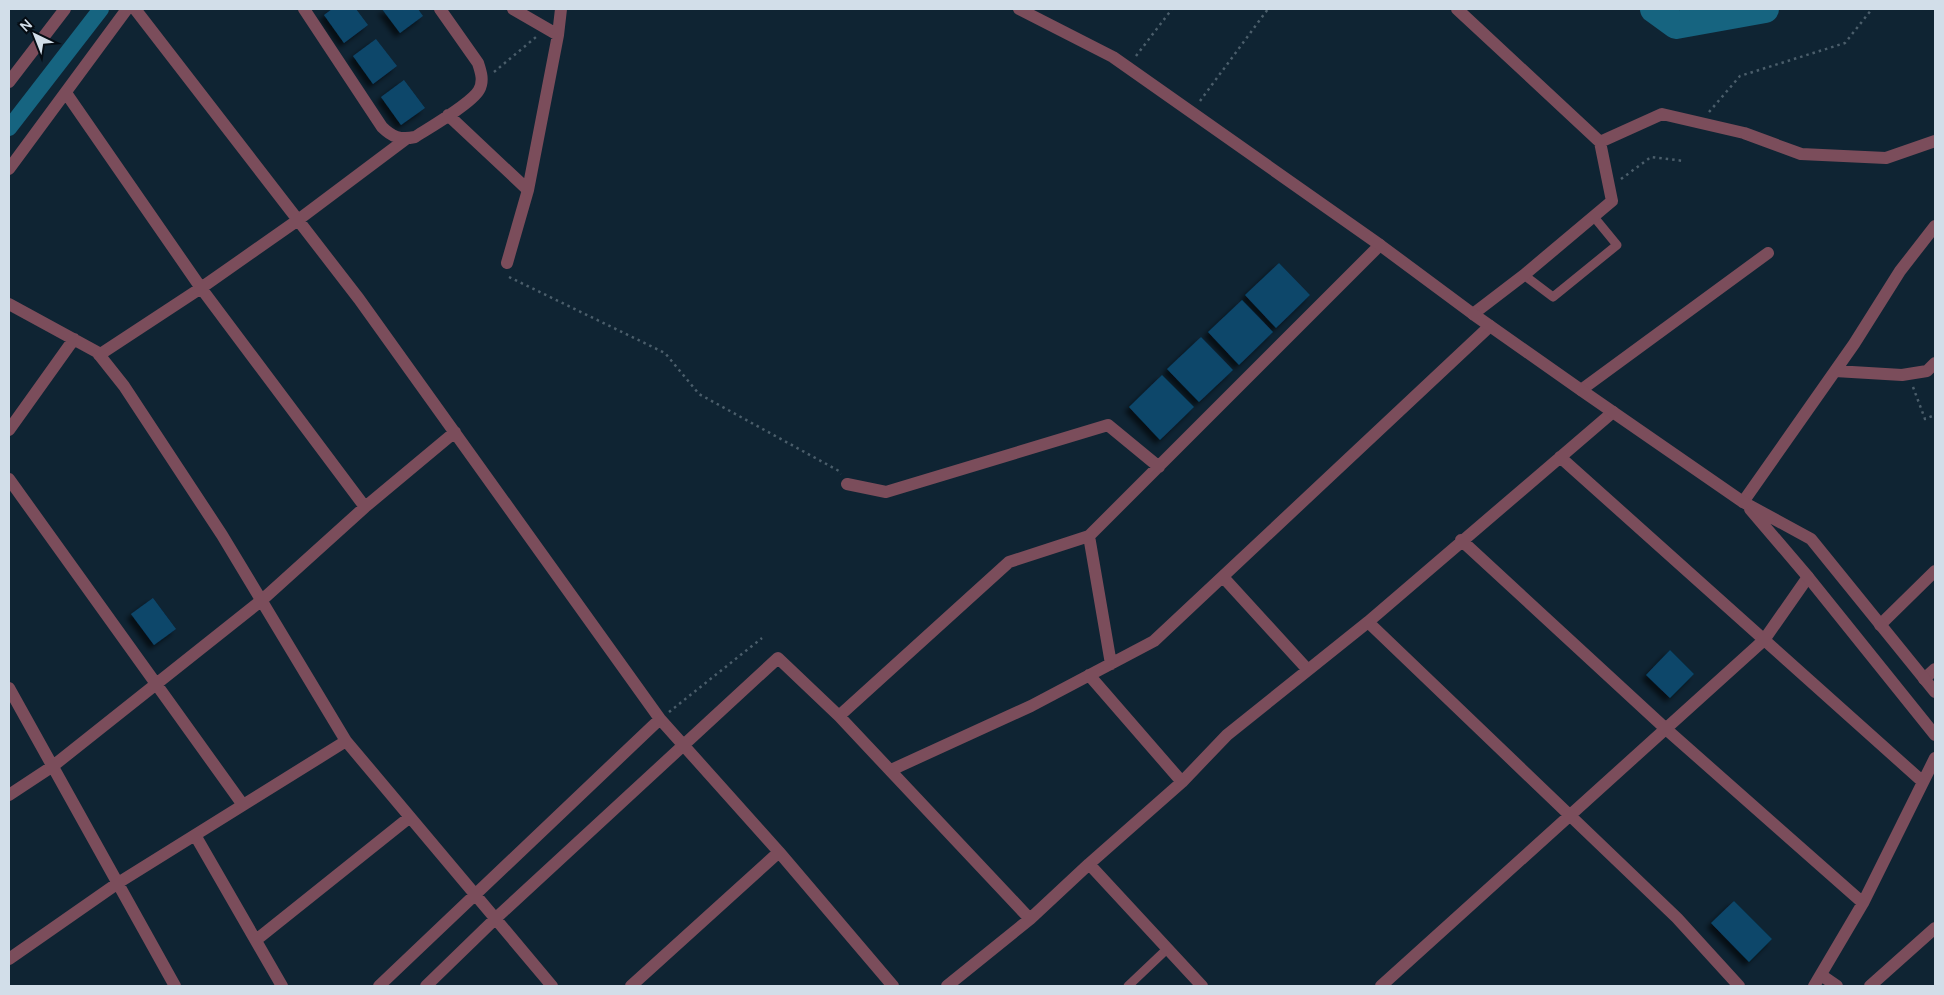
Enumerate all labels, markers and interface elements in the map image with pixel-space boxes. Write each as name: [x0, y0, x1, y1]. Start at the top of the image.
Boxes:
north arrow: [10, 10, 60, 60]
text: N: [16, 15, 36, 36]

